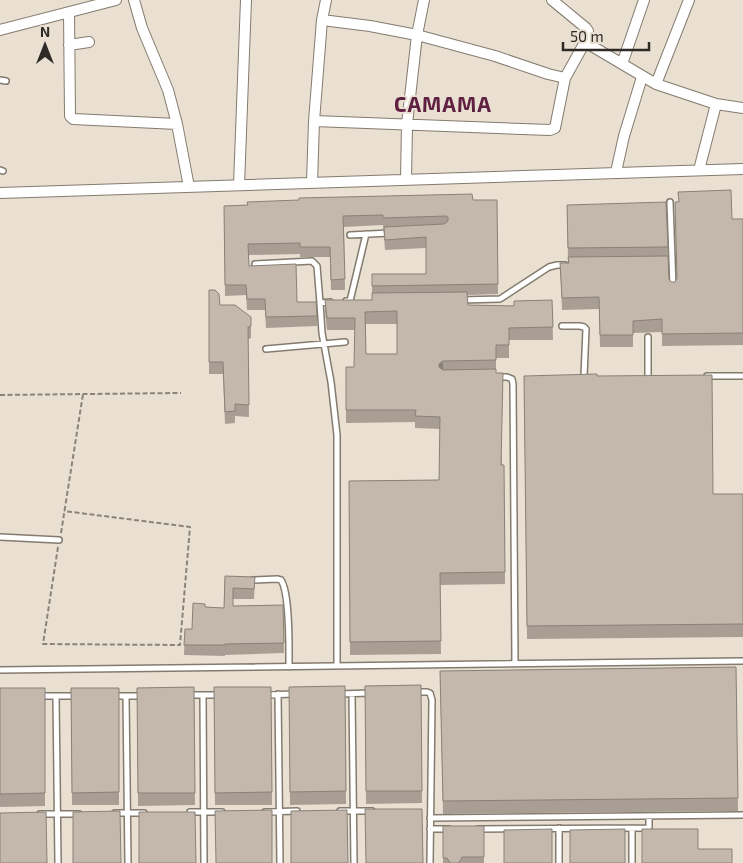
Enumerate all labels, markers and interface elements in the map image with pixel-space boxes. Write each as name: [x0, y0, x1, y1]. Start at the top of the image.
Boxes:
north arrow: [20, 20, 70, 70]
scale bar: [563, 20, 649, 52]
text: N: [40, 23, 50, 40]
text: 50 m: [570, 27, 604, 45]
district label: CAMAMA: [394, 91, 492, 116]

